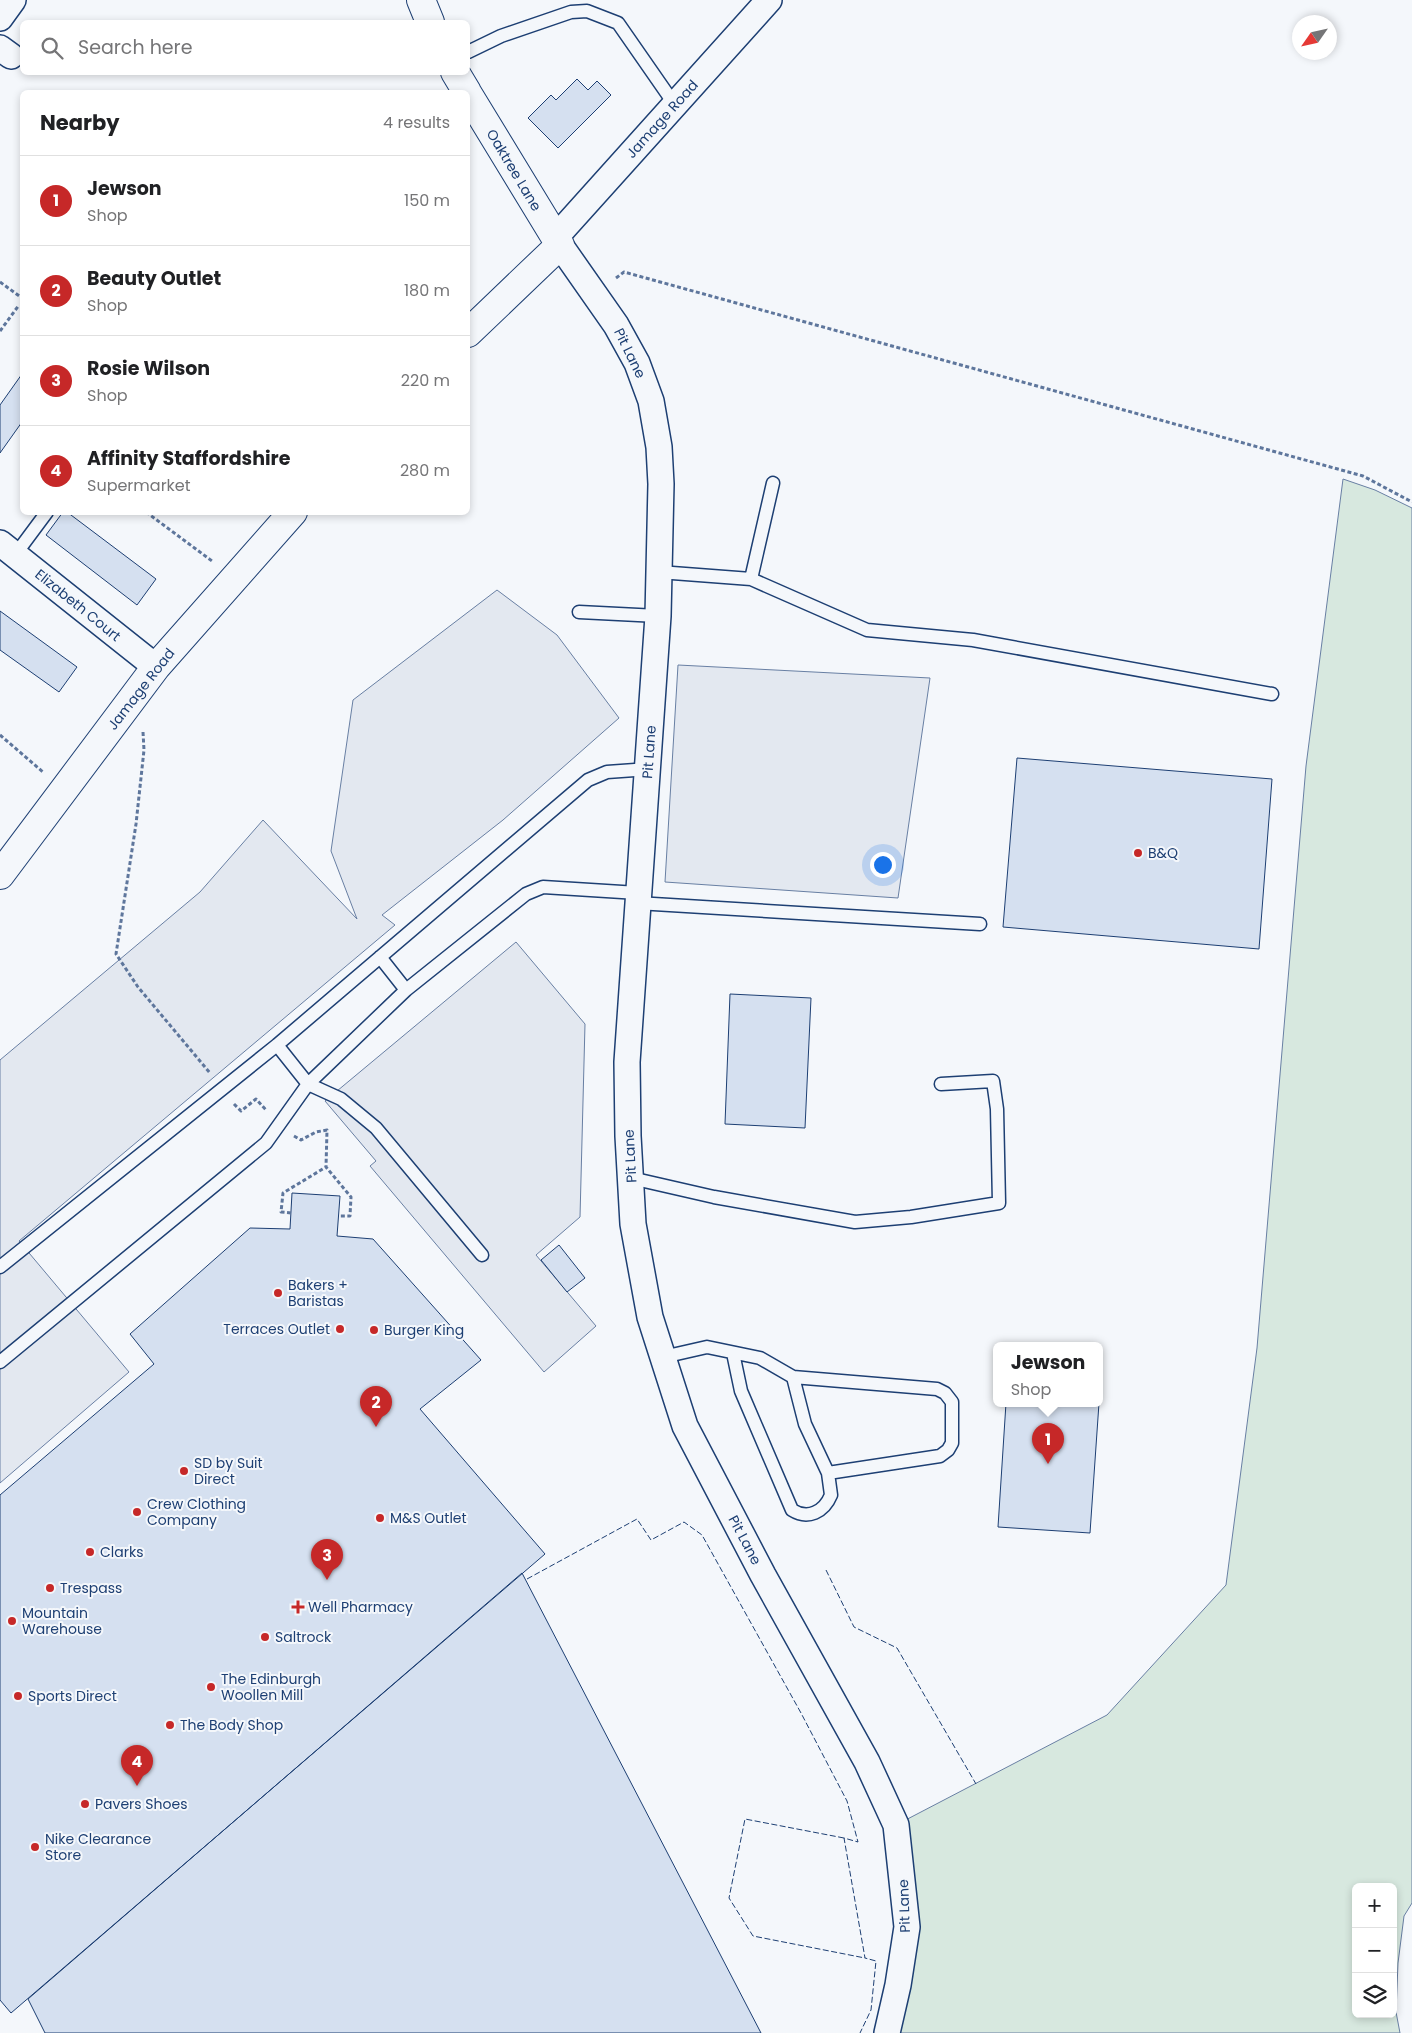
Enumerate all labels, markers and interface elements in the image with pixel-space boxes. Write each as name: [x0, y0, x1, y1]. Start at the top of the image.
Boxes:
north arrow: [1292, 15, 1337, 60]
search box: [20, 20, 470, 75]
icon: search: [38, 34, 66, 62]
text: Search here: [78, 34, 192, 61]
street label: Jamage Road: [621, 75, 703, 163]
text: Nearby: [40, 108, 120, 137]
text: 4 results: [383, 111, 450, 134]
street label: Oaktree Lane: [482, 125, 546, 215]
text: Jewson: [87, 175, 162, 202]
text: 1: [53, 189, 59, 212]
text: 150 m: [404, 189, 450, 212]
text: Shop: [87, 204, 128, 227]
text: Beauty Outlet: [87, 265, 221, 292]
text: 2: [51, 279, 61, 302]
text: 180 m: [404, 279, 450, 302]
text: Shop: [87, 294, 128, 317]
street label: Pit Lane: [609, 325, 651, 382]
text: Rosie Wilson: [87, 355, 210, 382]
text: 3: [51, 369, 61, 392]
text: 220 m: [401, 369, 450, 392]
text: Shop: [87, 384, 128, 407]
text: Affinity Staffordshire: [87, 445, 290, 472]
text: 4: [51, 459, 61, 482]
text: 280 m: [400, 459, 450, 482]
text: Supermarket: [87, 474, 191, 497]
street label: Elizabeth Court: [31, 564, 125, 646]
street label: Jamage Road: [103, 644, 179, 734]
street label: Pit Lane: [637, 724, 661, 779]
place label: B&Q: [1148, 843, 1178, 863]
marker: B&Q: [1132, 847, 1144, 859]
your location: [870, 852, 896, 878]
street label: Pit Lane: [619, 1128, 641, 1183]
place label: Bakers + Baristas: [288, 1275, 348, 1311]
marker: Bakers + Baristas: [272, 1287, 284, 1299]
place label: Terraces Outlet: [223, 1319, 330, 1339]
place label: Burger King: [384, 1320, 464, 1340]
marker: Terraces Outlet: [334, 1323, 346, 1335]
marker: Burger King: [368, 1324, 380, 1336]
popup: [993, 1342, 1103, 1407]
text: Jewson: [1011, 1349, 1085, 1376]
text: Shop: [1011, 1378, 1051, 1401]
pin: 2: [360, 1386, 392, 1427]
pin: 1: [1032, 1423, 1064, 1464]
place label: SD by Suit Direct: [194, 1453, 263, 1489]
marker: SD by Suit Direct: [178, 1465, 190, 1477]
place label: Crew Clothing Company: [147, 1494, 246, 1530]
marker: Crew Clothing Company: [131, 1506, 143, 1518]
place label: M&S Outlet: [390, 1508, 467, 1528]
marker: M&S Outlet: [374, 1512, 386, 1524]
street label: Pit Lane: [724, 1512, 767, 1569]
pin: 3: [311, 1539, 343, 1580]
place label: Clarks: [100, 1542, 143, 1562]
marker: Clarks: [84, 1546, 96, 1558]
place label: Trespass: [60, 1578, 122, 1598]
marker: Trespass: [44, 1582, 56, 1594]
place label: Well Pharmacy: [308, 1597, 413, 1617]
marker: Well Pharmacy: [292, 1601, 304, 1613]
place label: Mountain Warehouse: [22, 1603, 102, 1639]
marker: Mountain Warehouse: [6, 1615, 18, 1627]
place label: Saltrock: [275, 1627, 332, 1647]
marker: Saltrock: [259, 1631, 271, 1643]
place label: The Edinburgh Woollen Mill: [221, 1669, 321, 1705]
marker: The Edinburgh Woollen Mill: [205, 1681, 217, 1693]
place label: Sports Direct: [28, 1686, 117, 1706]
marker: Sports Direct: [12, 1690, 24, 1702]
place label: The Body Shop: [180, 1715, 283, 1735]
marker: The Body Shop: [164, 1719, 176, 1731]
pin: 4: [121, 1745, 153, 1786]
place label: Pavers Shoes: [95, 1794, 188, 1814]
marker: Pavers Shoes: [79, 1798, 91, 1810]
place label: Nike Clearance Store: [45, 1829, 151, 1865]
marker: Nike Clearance Store: [29, 1841, 41, 1853]
street label: Pit Lane: [893, 1879, 915, 1933]
map controls: [1352, 1883, 1397, 2018]
button: +: [1352, 1883, 1397, 1928]
button: −: [1352, 1928, 1397, 1973]
button: layers: [1352, 1973, 1397, 2018]

